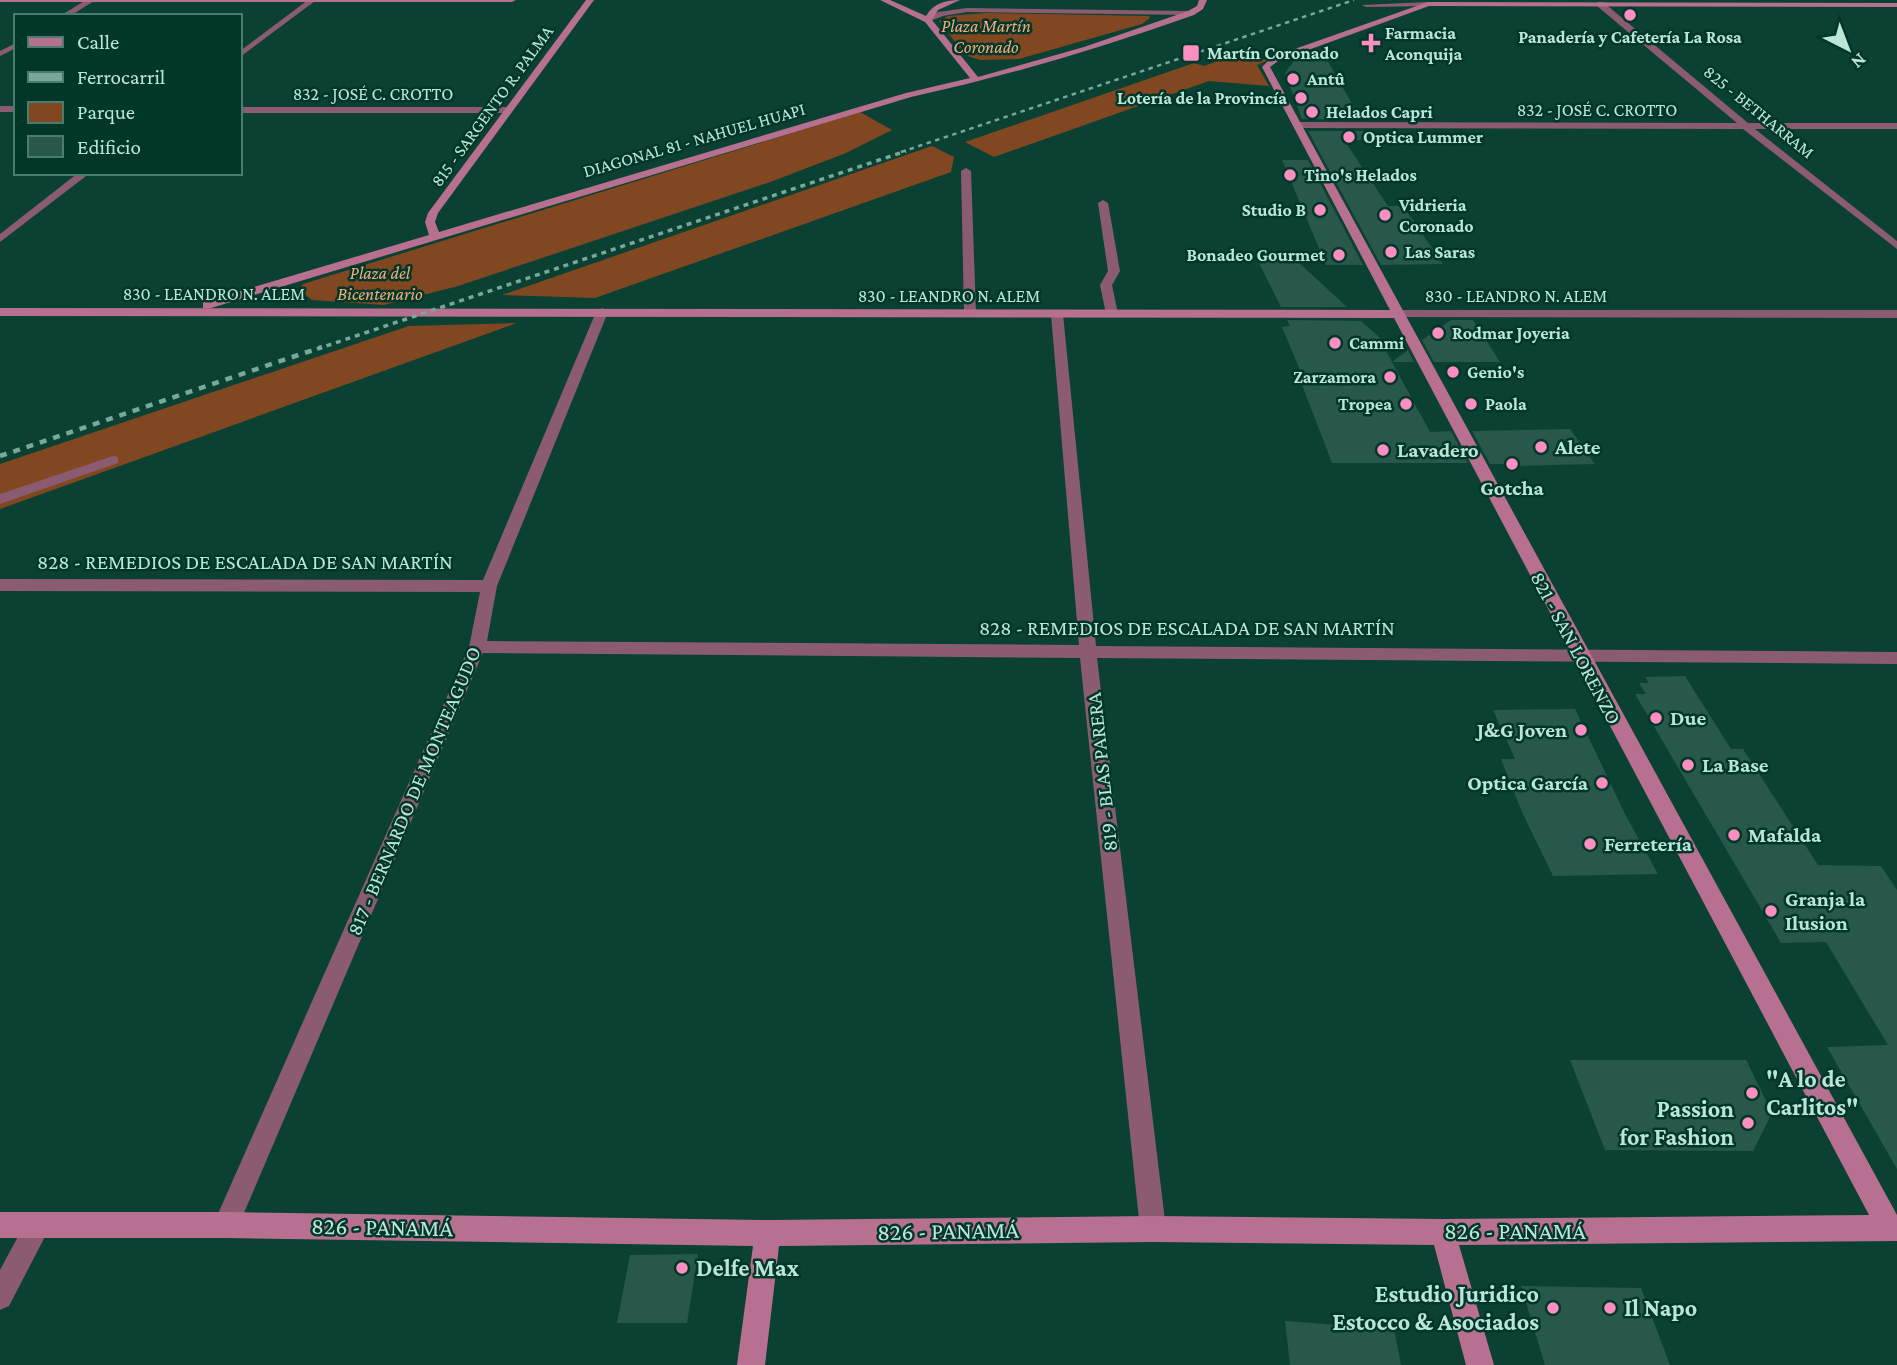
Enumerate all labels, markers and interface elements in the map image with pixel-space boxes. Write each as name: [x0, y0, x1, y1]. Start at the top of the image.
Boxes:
marker: Panadería y Cafetería La Rosa: [1622, 7, 1638, 23]
legend: [14, 14, 242, 175]
north arrow: [1813, 14, 1883, 84]
park label: Plaza Martín Coronado: [941, 16, 1031, 57]
street label: 815 - SARGENTO R. PALMA: [427, 21, 558, 190]
place label: Farmacia Aconquija: [1384, 23, 1463, 65]
place label: Panadería y Cafetería La Rosa: [1518, 27, 1742, 47]
text: Calle: [77, 30, 119, 54]
marker: Farmacia Aconquija: [1363, 35, 1379, 51]
marker: Martín Coronado: [1181, 43, 1201, 63]
place label: Martín Coronado: [1207, 43, 1339, 63]
text: N: [1847, 49, 1871, 73]
street label: 825 - BETHARRAM: [1700, 61, 1818, 163]
text: Ferrocarril: [77, 65, 165, 89]
place label: Antû: [1306, 69, 1346, 89]
marker: Antû: [1285, 71, 1301, 87]
street label: 832 - JOSÉ C. CROTTO: [293, 84, 453, 104]
place label: Lotería de la Provincía: [1117, 88, 1287, 108]
marker: Lotería de la Provincía: [1293, 90, 1309, 106]
street label: DIAGONAL 81 - NAHUEL HUAPI: [581, 99, 807, 181]
text: Parque: [77, 100, 135, 124]
street label: 832 - JOSÉ C. CROTTO: [1517, 100, 1677, 120]
place label: Helados Capri: [1326, 102, 1433, 122]
marker: Helados Capri: [1304, 104, 1320, 120]
place label: Optica Lummer: [1363, 127, 1483, 147]
marker: Optica Lummer: [1341, 129, 1357, 145]
text: Edificio: [77, 135, 141, 159]
place label: Tino's Helados: [1304, 165, 1417, 185]
marker: Tino's Helados: [1282, 167, 1298, 183]
place label: Vidrieria Coronado: [1398, 195, 1474, 236]
place label: Studio B: [1242, 200, 1306, 220]
marker: Studio B: [1312, 202, 1328, 218]
marker: Vidrieria Coronado: [1377, 207, 1393, 223]
place label: Las Saras: [1405, 242, 1475, 262]
marker: Las Saras: [1383, 244, 1399, 260]
place label: Bonadeo Gourmet: [1186, 245, 1326, 265]
marker: Bonadeo Gourmet: [1331, 247, 1347, 263]
park label: Plaza del Bicentenario: [337, 263, 423, 304]
street label: 830 - LEANDRO N. ALEM: [123, 284, 305, 304]
street label: 830 - LEANDRO N. ALEM: [858, 286, 1040, 306]
street label: 830 - LEANDRO N. ALEM: [1425, 286, 1607, 306]
place label: Rodmar Joyeria: [1452, 323, 1570, 343]
marker: Rodmar Joyeria: [1430, 325, 1446, 341]
place label: Cammi: [1349, 333, 1405, 353]
marker: Cammi: [1327, 335, 1343, 351]
place label: Genio's: [1467, 362, 1524, 382]
marker: Genio's: [1445, 364, 1461, 380]
place label: Zarzamora: [1293, 367, 1376, 387]
marker: Zarzamora: [1382, 369, 1398, 385]
place label: Tropea: [1338, 394, 1392, 414]
place label: Paola: [1485, 394, 1527, 414]
marker: Tropea: [1398, 396, 1414, 412]
marker: Paola: [1463, 396, 1479, 412]
place label: Alete: [1554, 435, 1601, 459]
place label: Lavadero: [1397, 438, 1479, 462]
marker: Alete: [1533, 439, 1549, 455]
marker: Lavadero: [1375, 442, 1391, 458]
marker: Gotcha: [1504, 456, 1520, 472]
place label: Gotcha: [1480, 476, 1544, 500]
street label: 828 - REMEDIOS DE ESCALADA DE SAN MARTÍN: [37, 550, 453, 574]
street label: 821 - SAN LORENZO: [1526, 568, 1626, 728]
street label: 828 - REMEDIOS DE ESCALADA DE SAN MARTÍN: [979, 616, 1395, 640]
street label: 817 - BERNARDO DE MONTEAGUDO: [342, 643, 486, 939]
street label: 819 - BLAS PARERA: [1082, 691, 1122, 853]
place label: Due: [1670, 706, 1706, 730]
marker: Due: [1648, 710, 1664, 726]
place label: J&G Joven: [1475, 718, 1567, 742]
marker: J&G Joven: [1573, 722, 1589, 738]
place label: La Base: [1702, 753, 1769, 777]
marker: La Base: [1680, 757, 1696, 773]
place label: Optica García: [1467, 771, 1589, 795]
marker: Optica García: [1594, 775, 1610, 791]
place label: Mafalda: [1748, 823, 1822, 847]
marker: Mafalda: [1726, 827, 1742, 843]
place label: Ferretería: [1604, 832, 1693, 856]
marker: Ferretería: [1582, 836, 1598, 852]
place label: Granja la Ilusion: [1785, 887, 1866, 935]
marker: Granja la Ilusion: [1763, 903, 1779, 919]
place label: "A lo de Carlitos": [1766, 1065, 1859, 1120]
marker: "A lo de Carlitos": [1744, 1085, 1760, 1101]
place label: Passion for Fashion: [1619, 1095, 1734, 1150]
marker: Passion for Fashion: [1740, 1115, 1756, 1131]
street label: 826 - PANAMÁ: [311, 1212, 454, 1241]
street label: 826 - PANAMÁ: [877, 1216, 1020, 1245]
street label: 826 - PANAMÁ: [1444, 1217, 1586, 1244]
place label: Delfe Max: [696, 1254, 800, 1281]
marker: Delfe Max: [674, 1260, 690, 1276]
place label: Estudio Juridico Estocco & Asociados: [1332, 1280, 1539, 1335]
place label: Il Napo: [1624, 1294, 1697, 1321]
marker: Estudio Juridico Estocco & Asociados: [1545, 1300, 1561, 1316]
marker: Il Napo: [1602, 1300, 1618, 1316]

